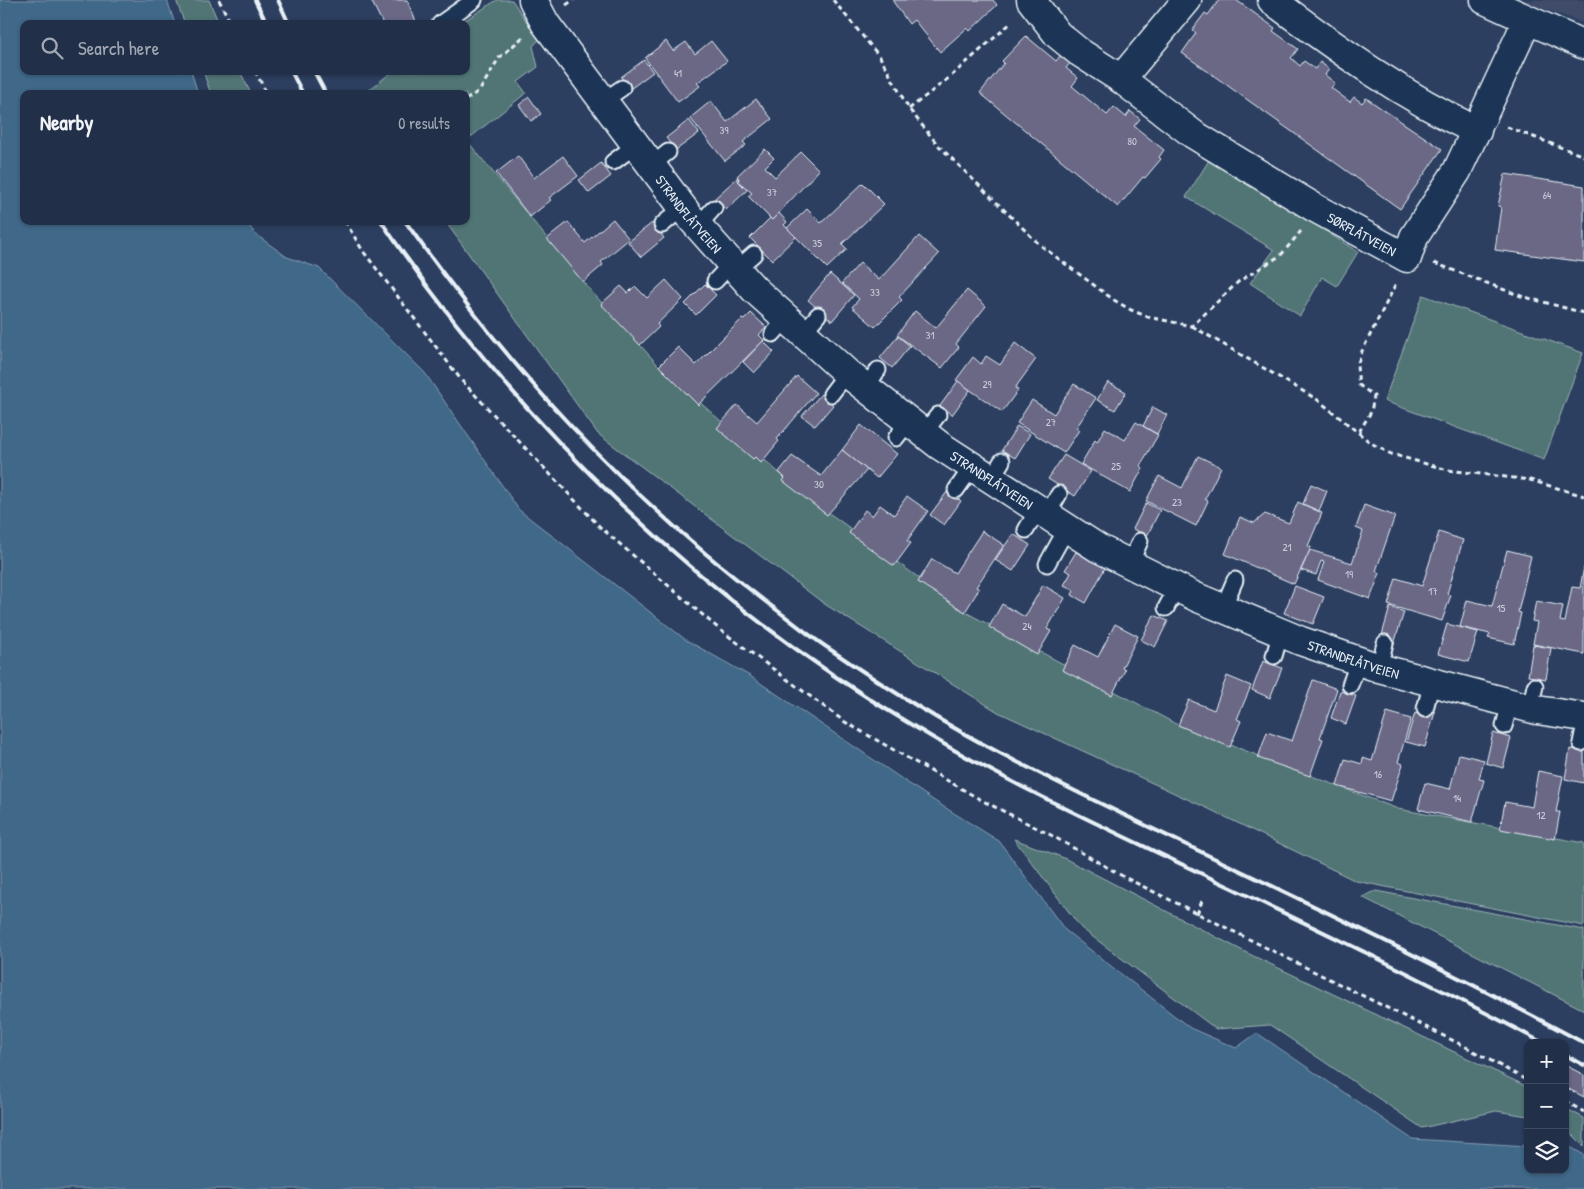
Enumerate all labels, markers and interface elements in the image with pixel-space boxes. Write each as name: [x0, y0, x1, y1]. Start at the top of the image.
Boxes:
search box: [20, 20, 470, 75]
icon: search: [38, 34, 66, 62]
text: Search here: [78, 35, 159, 61]
house number: 41: [674, 66, 682, 80]
text: Nearby: [40, 108, 93, 137]
text: 0 results: [398, 112, 450, 134]
house number: 39: [720, 123, 728, 137]
house number: 80: [1127, 134, 1137, 148]
street label: STRANDFLÅTVEIEN: [652, 171, 727, 257]
house number: 37: [767, 185, 777, 199]
house number: 64: [1543, 188, 1551, 202]
street label: SØRFLÅTVEIEN: [1324, 207, 1400, 260]
house number: 35: [812, 236, 822, 250]
house number: 33: [870, 285, 880, 299]
house number: 31: [926, 328, 934, 342]
house number: 29: [982, 377, 992, 391]
house number: 27: [1046, 415, 1056, 429]
street label: STRANDFLÅTVEIEN: [947, 446, 1037, 513]
house number: 25: [1111, 459, 1121, 473]
house number: 30: [814, 477, 824, 491]
house number: 23: [1172, 495, 1182, 509]
house number: 21: [1282, 540, 1292, 554]
house number: 19: [1345, 567, 1353, 581]
house number: 17: [1428, 584, 1438, 598]
house number: 15: [1497, 601, 1506, 615]
house number: 24: [1022, 619, 1032, 633]
street label: STRANDFLÅTVEIEN: [1305, 635, 1401, 682]
house number: 16: [1374, 767, 1383, 781]
house number: 14: [1453, 791, 1461, 805]
house number: 12: [1536, 808, 1546, 822]
map controls: [1524, 1039, 1569, 1174]
button: +: [1524, 1039, 1569, 1084]
button: −: [1524, 1084, 1569, 1129]
button: layers: [1524, 1129, 1569, 1174]

